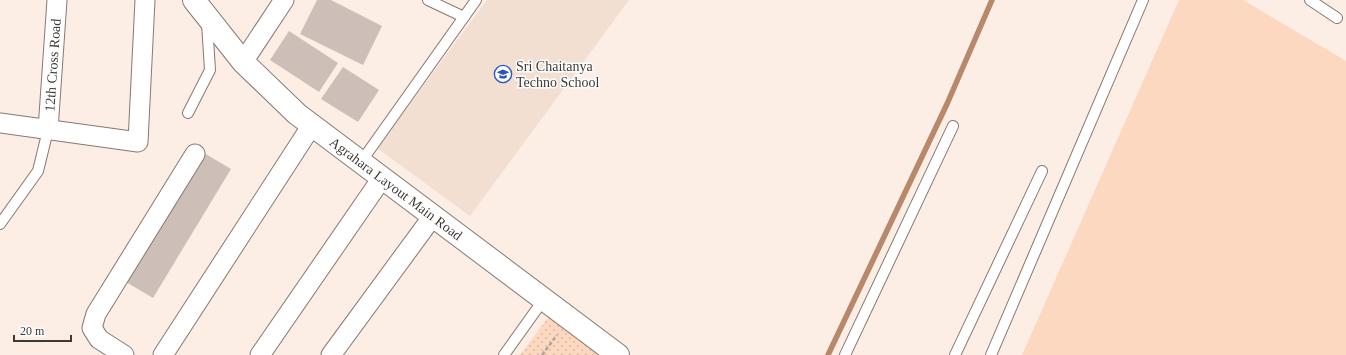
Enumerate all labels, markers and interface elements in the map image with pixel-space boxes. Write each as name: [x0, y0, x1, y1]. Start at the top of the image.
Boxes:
street label: 12th Cross Road: [42, 18, 63, 112]
place label: Sri Chaitanya Techno School: [516, 59, 600, 90]
school or university icon: Sri Chaitanya Techno School: [493, 64, 513, 84]
street label: Agrahara Layout Main Road: [327, 134, 465, 243]
scale bar: [14, 317, 71, 343]
text: 20 m: [20, 324, 45, 338]

